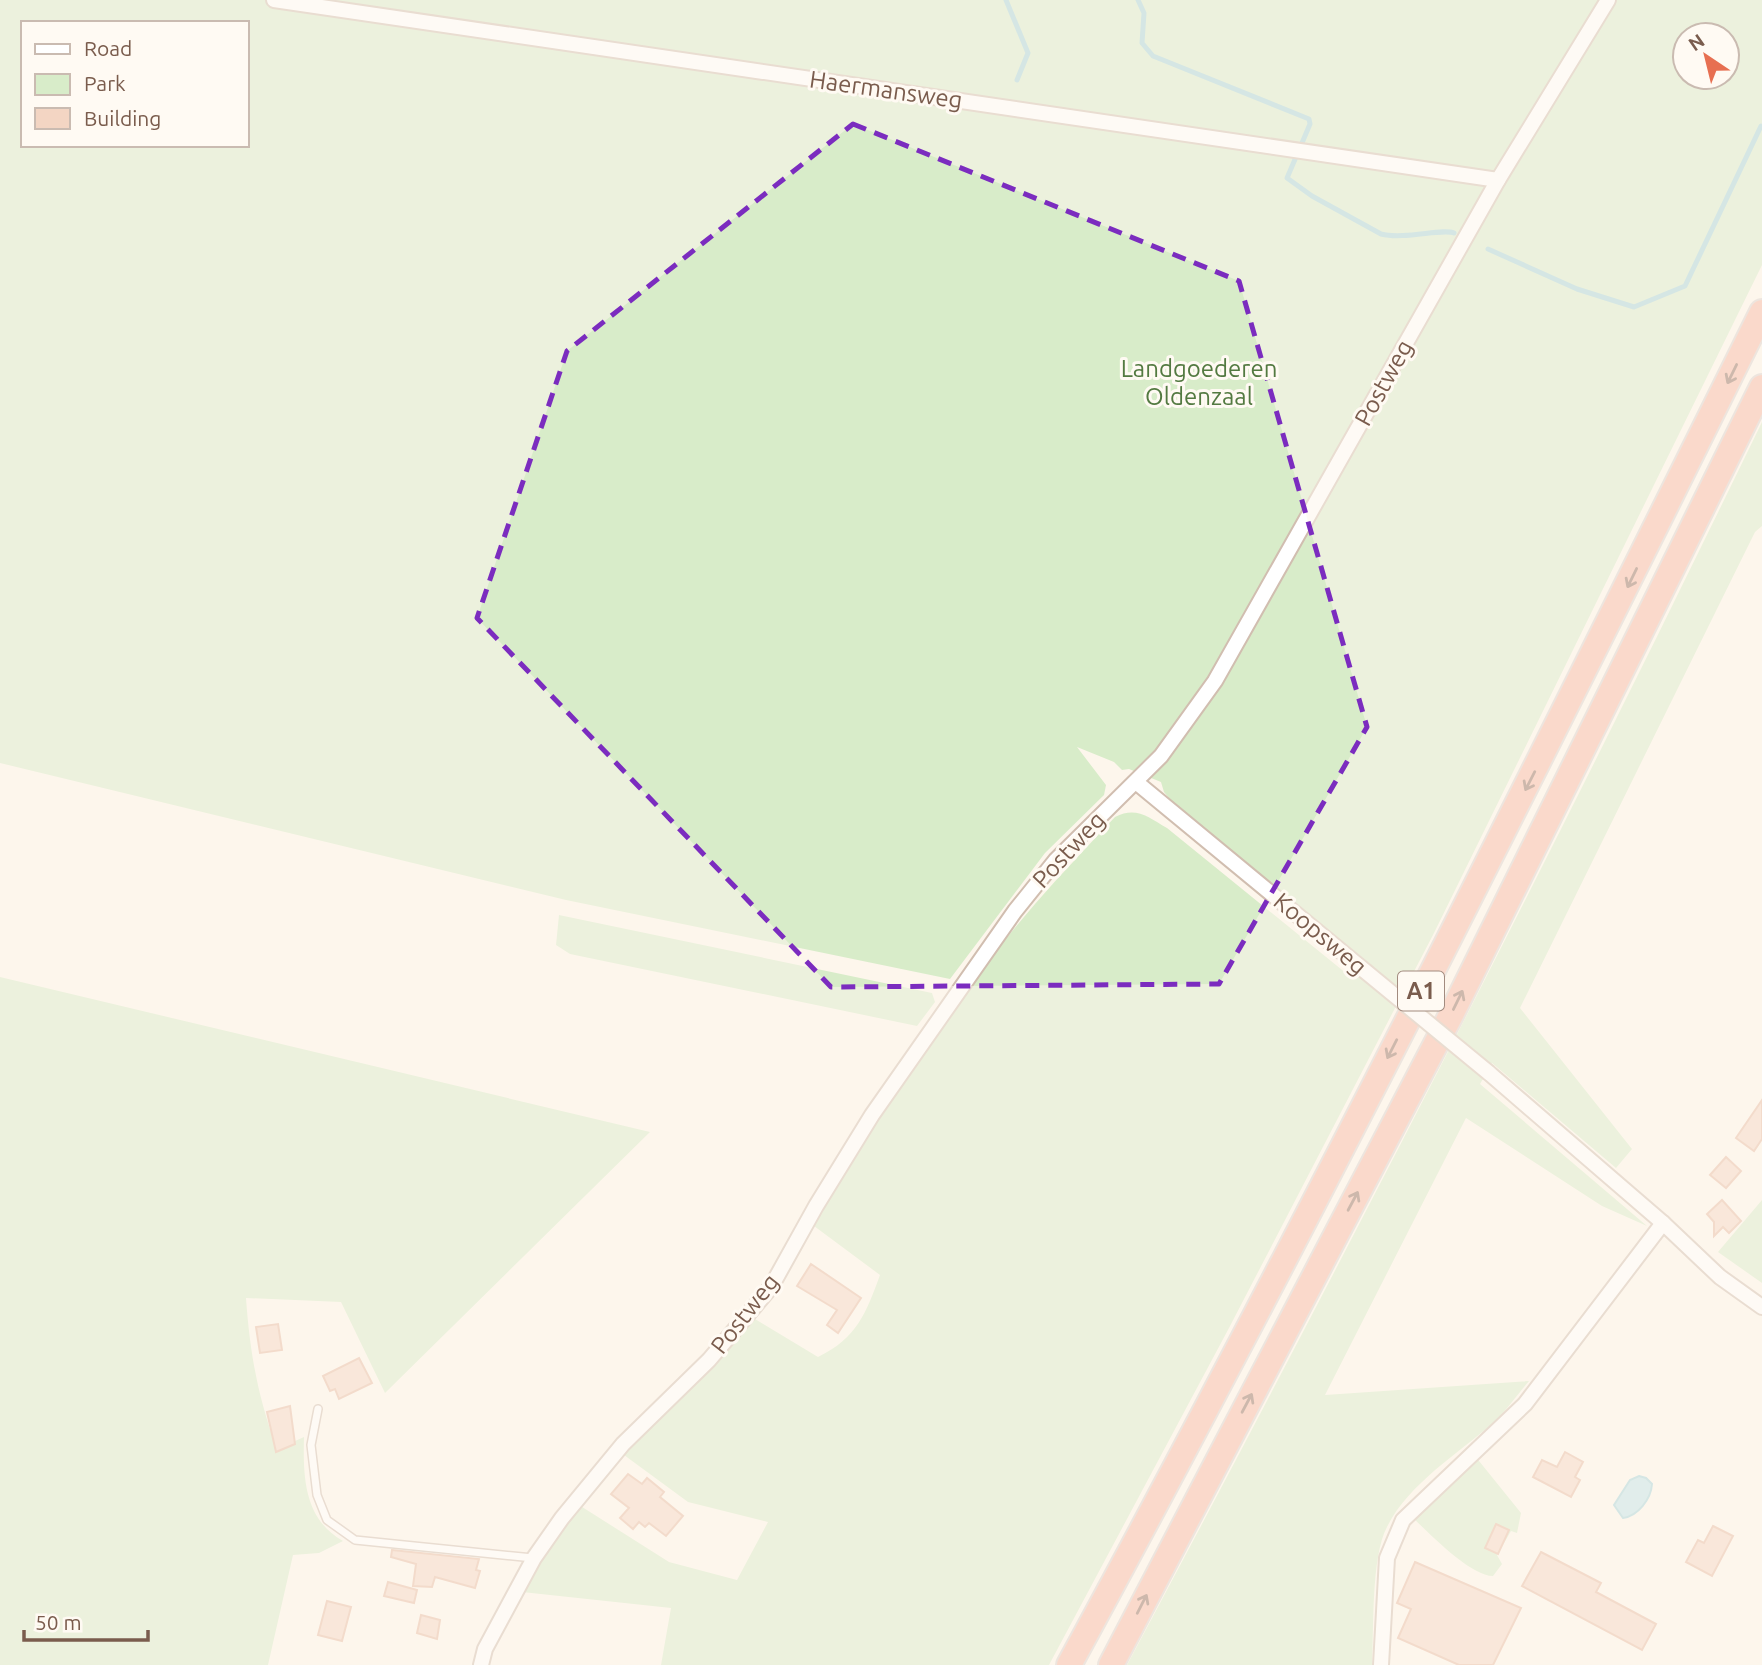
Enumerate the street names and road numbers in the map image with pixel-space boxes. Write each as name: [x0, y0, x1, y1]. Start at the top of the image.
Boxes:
street label: Haermansweg: [808, 65, 964, 114]
street label: Postweg: [1349, 335, 1418, 430]
street label: Postweg: [1027, 806, 1110, 893]
street label: Koopsweg: [1269, 887, 1372, 980]
road number: A1: [1398, 972, 1444, 1010]
street label: Postweg: [705, 1268, 784, 1359]

